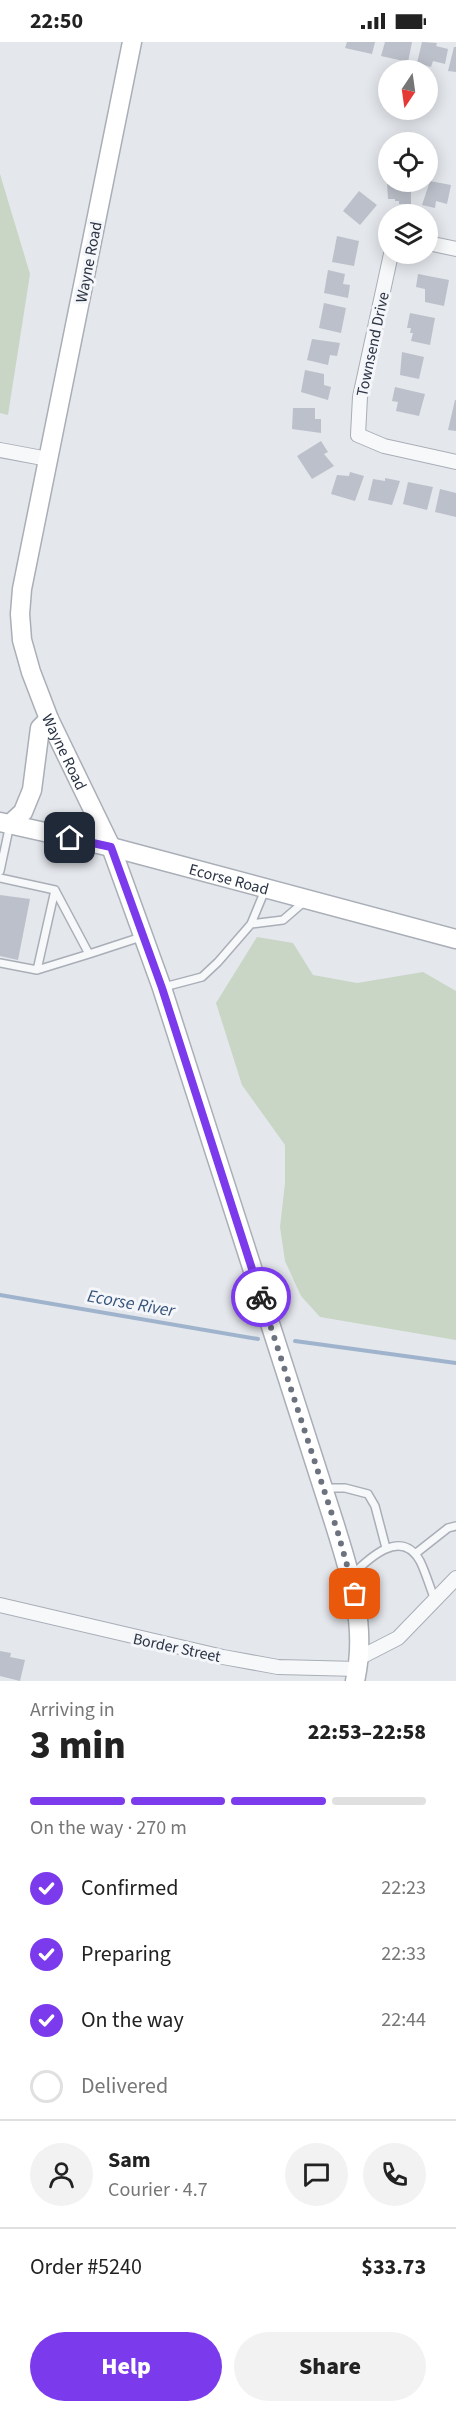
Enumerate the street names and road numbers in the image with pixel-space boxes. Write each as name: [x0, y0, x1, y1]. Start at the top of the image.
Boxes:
street label: Wayne Road: [70, 220, 108, 305]
street label: Townsend Drive: [351, 290, 395, 399]
street label: Wayne Road: [36, 710, 92, 794]
street label: Ecorse Road: [187, 858, 271, 901]
street label: Border Street: [131, 1628, 223, 1668]

